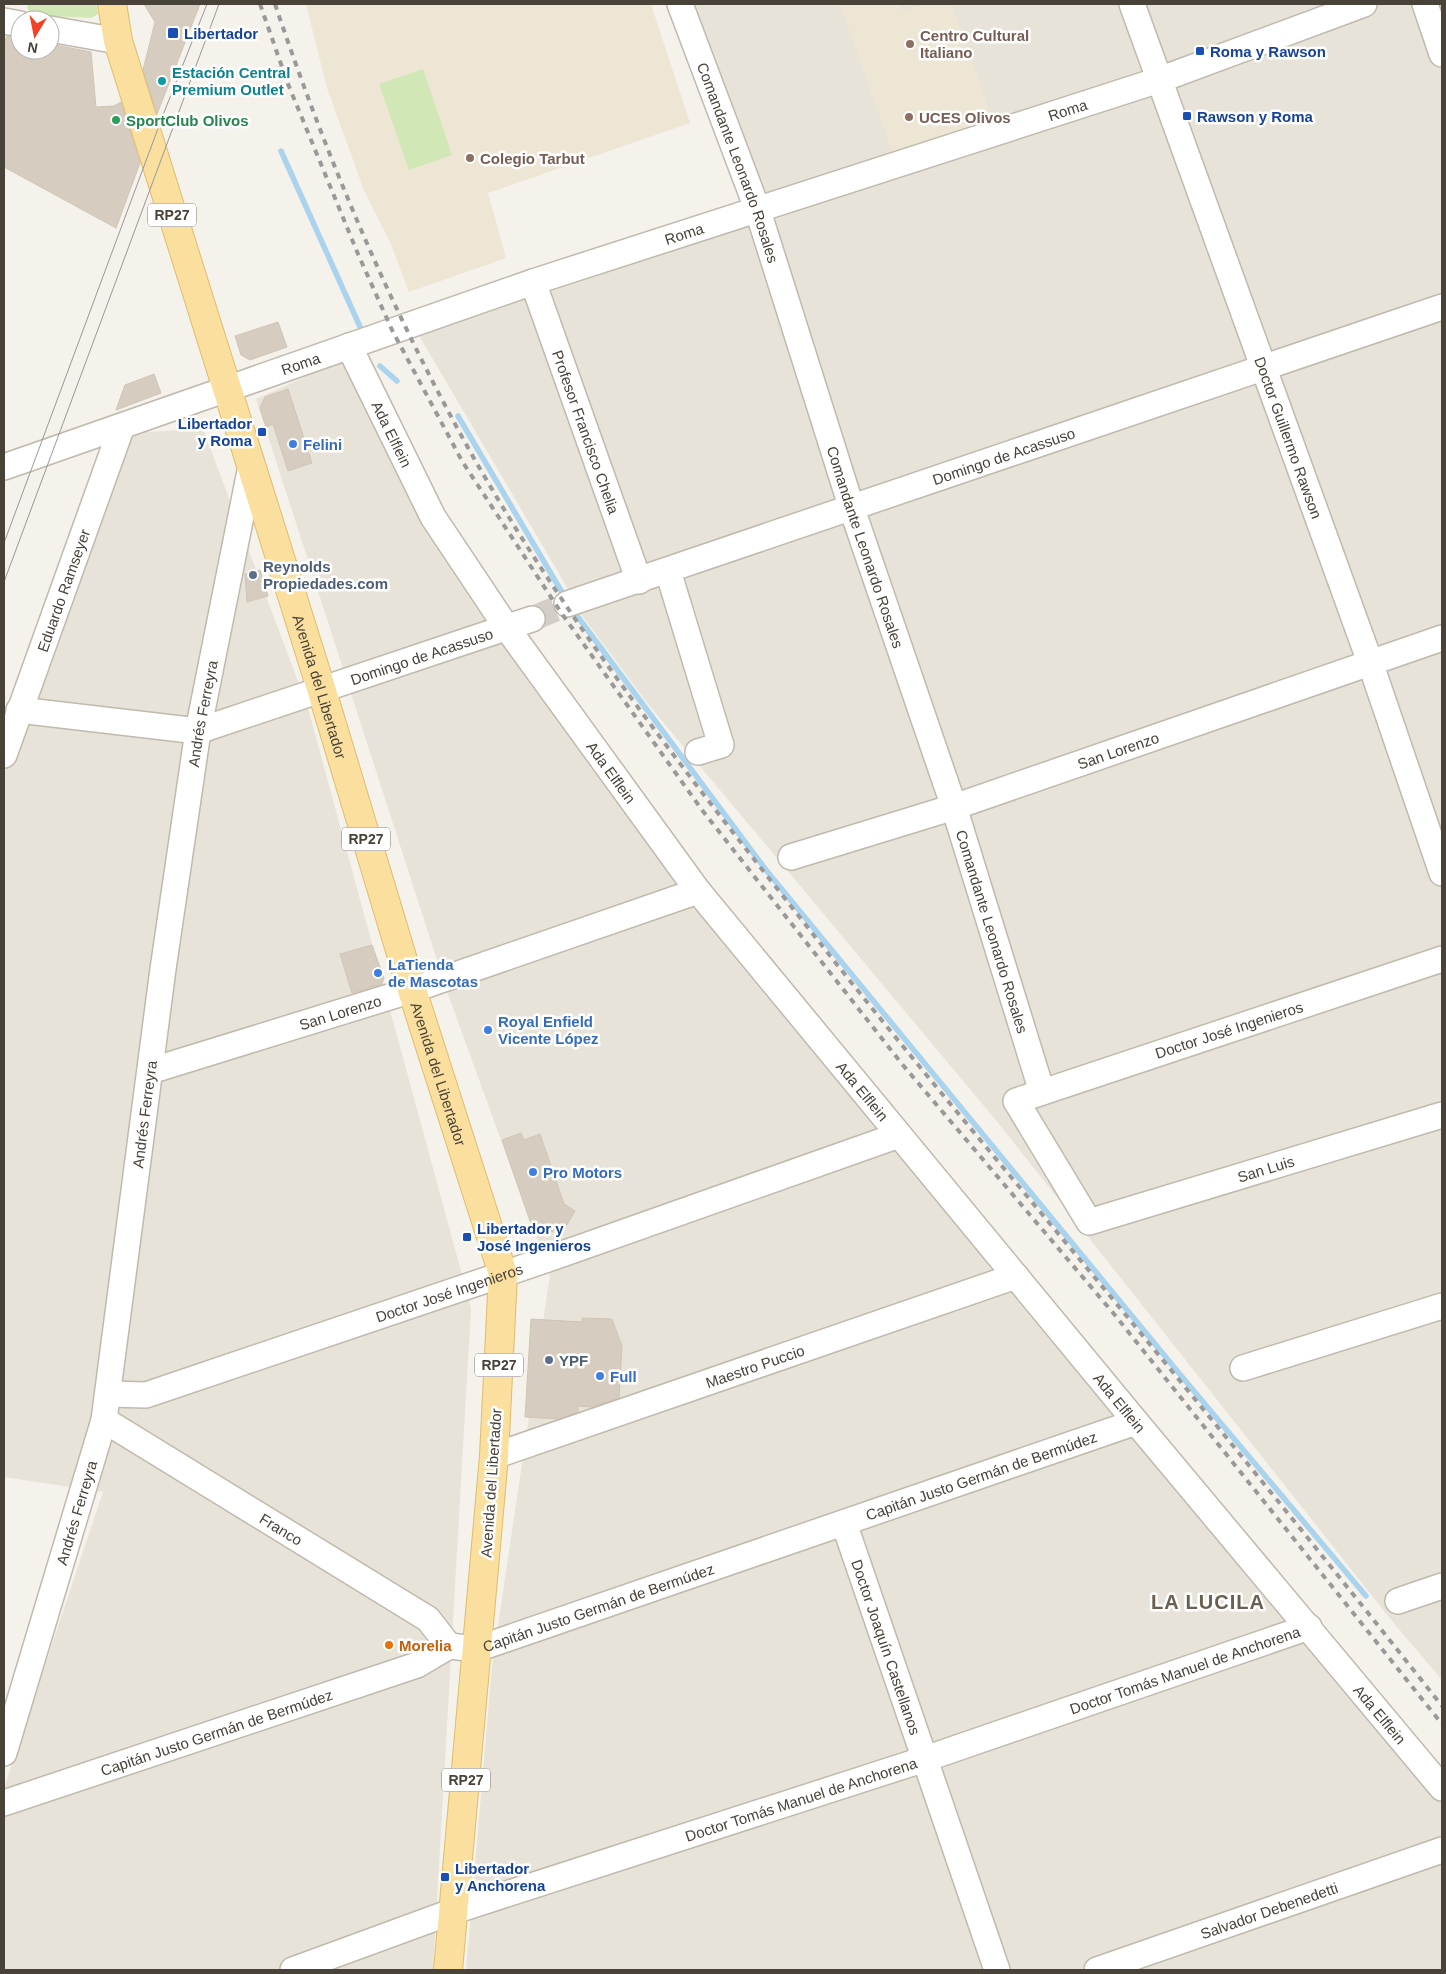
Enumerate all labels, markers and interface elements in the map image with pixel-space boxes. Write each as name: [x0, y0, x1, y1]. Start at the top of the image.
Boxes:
north arrow: [10, 10, 60, 60]
place label: Libertador: [184, 25, 258, 42]
marker: Libertador: [166, 26, 180, 40]
place label: Centro Cultural Italiano: [920, 27, 1029, 61]
marker: Centro Cultural Italiano: [904, 38, 916, 50]
text: N: [26, 39, 39, 57]
place label: Roma y Rawson: [1210, 43, 1326, 60]
marker: Roma y Rawson: [1194, 45, 1206, 57]
street label: Comandante Leonardo Rosales: [694, 60, 782, 265]
place label: Estación Central Premium Outlet: [172, 64, 290, 98]
marker: Estación Central Premium Outlet: [156, 75, 168, 87]
street label: Roma: [1046, 95, 1090, 124]
place label: Rawson y Roma: [1197, 108, 1314, 125]
place label: UCES Olivos: [919, 109, 1011, 126]
marker: Rawson y Roma: [1181, 110, 1193, 122]
marker: UCES Olivos: [903, 111, 915, 123]
place label: SportClub Olivos: [126, 112, 249, 129]
marker: SportClub Olivos: [110, 114, 122, 126]
place label: Colegio Tarbut: [480, 150, 585, 167]
marker: Colegio Tarbut: [464, 152, 476, 164]
road number: RP27: [148, 204, 196, 226]
street label: Roma: [662, 219, 706, 248]
street label: Roma: [279, 348, 323, 378]
street label: Profesor Francisco Chelia: [549, 348, 623, 517]
street label: Doctor Guillermo Rawson: [1252, 354, 1326, 521]
street label: Ada Elflein: [369, 398, 416, 470]
place label: Libertador y Roma: [178, 415, 253, 449]
street label: Domingo de Acassuso: [930, 424, 1077, 488]
marker: Libertador y Roma: [256, 426, 268, 438]
place label: Felini: [303, 436, 342, 453]
marker: Felini: [287, 438, 299, 450]
street label: Comandante Leonardo Rosales: [824, 444, 907, 650]
street label: Eduardo Ramseyer: [33, 527, 93, 654]
place label: Reynolds Propiedades.com: [263, 558, 388, 592]
marker: Reynolds Propiedades.com: [247, 569, 259, 581]
street label: Avenida del Libertador: [290, 612, 350, 761]
street label: Domingo de Acassuso: [348, 624, 495, 688]
street label: Andrés Ferreyra: [184, 658, 221, 768]
street label: San Lorenzo: [1075, 728, 1161, 772]
street label: Ada Elflein: [584, 738, 640, 806]
road number: RP27: [342, 828, 390, 851]
street label: Comandante Leonardo Rosales: [953, 828, 1032, 1035]
place label: LaTienda de Mascotas: [388, 956, 478, 990]
marker: LaTienda de Mascotas: [372, 967, 384, 979]
street label: San Lorenzo: [297, 992, 383, 1033]
street label: Doctor José Ingenieros: [1153, 998, 1305, 1062]
street label: Avenida del Libertador: [408, 1000, 470, 1148]
place label: Royal Enfield Vicente López: [498, 1013, 599, 1047]
marker: Royal Enfield Vicente López: [482, 1024, 494, 1036]
street label: Ada Elflein: [833, 1058, 892, 1124]
street label: Andrés Ferreyra: [129, 1059, 160, 1169]
street label: San Luis: [1235, 1152, 1296, 1185]
place label: Pro Motors: [543, 1164, 622, 1181]
marker: Pro Motors: [527, 1166, 539, 1178]
place label: Libertador y José Ingenieros: [477, 1220, 591, 1254]
marker: Libertador y José Ingenieros: [461, 1231, 473, 1243]
street label: Doctor José Ingenieros: [373, 1260, 525, 1325]
street label: Maestro Puccio: [703, 1341, 807, 1391]
place label: YPF: [559, 1352, 588, 1369]
road number: RP27: [475, 1354, 523, 1376]
marker: YPF: [543, 1354, 555, 1366]
place label: Full: [610, 1368, 637, 1385]
street label: Ada Elflein: [1091, 1369, 1149, 1436]
marker: Full: [594, 1370, 606, 1382]
street label: Avenida del Libertador: [477, 1408, 505, 1558]
street label: Capitán Justo Germán de Bermúdez: [863, 1428, 1099, 1523]
street label: Andrés Ferreyra: [52, 1458, 100, 1567]
street label: Franco: [257, 1509, 306, 1548]
street label: Doctor Joaquín Castellanos: [849, 1557, 924, 1737]
street label: Capitán Justo Germán de Bermúdez: [480, 1560, 716, 1655]
district label: LA LUCILA: [1151, 1591, 1265, 1613]
street label: Doctor Tomás Manuel de Anchorena: [1067, 1622, 1303, 1717]
place label: Morelia: [399, 1637, 452, 1654]
marker: Morelia: [383, 1639, 395, 1651]
street label: Ada Elflein: [1351, 1681, 1410, 1747]
street label: Capitán Justo Germán de Bermúdez: [98, 1685, 335, 1779]
street label: Doctor Tomás Manuel de Anchorena: [683, 1754, 920, 1844]
road number: RP27: [442, 1768, 490, 1792]
place label: Libertador y Anchorena: [455, 1860, 546, 1894]
marker: Libertador y Anchorena: [439, 1871, 451, 1883]
street label: Salvador Debenedetti: [1198, 1878, 1340, 1942]

